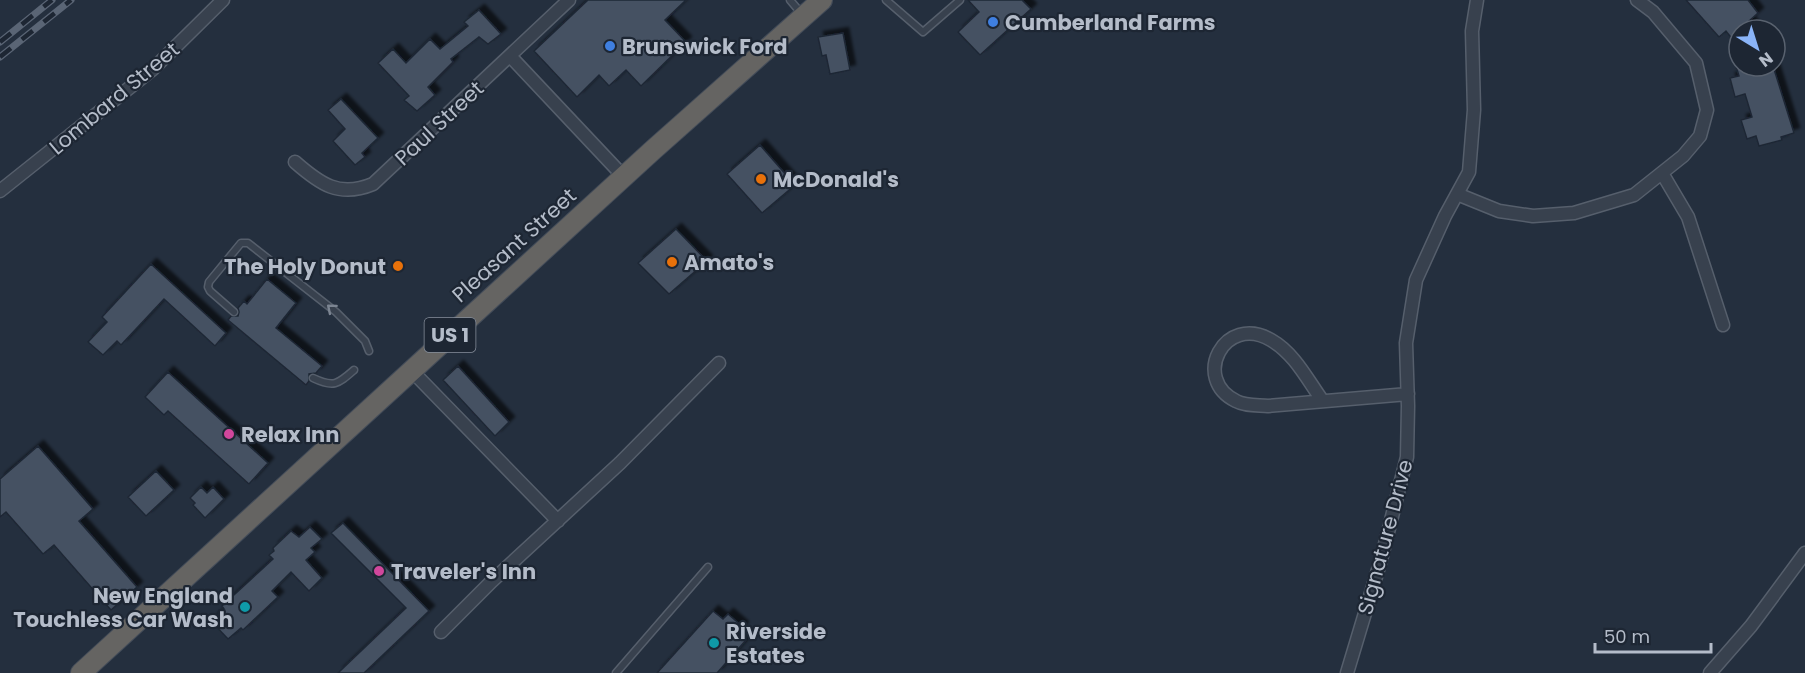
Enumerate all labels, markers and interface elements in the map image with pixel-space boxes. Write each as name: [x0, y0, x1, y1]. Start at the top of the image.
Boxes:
place label: Cumberland Farms: [1005, 8, 1216, 37]
marker: Cumberland Farms: [986, 15, 1000, 29]
north arrow: [1727, 18, 1787, 78]
place label: Brunswick Ford: [622, 32, 787, 61]
street label: Lombard Street: [43, 35, 185, 161]
marker: Brunswick Ford: [603, 39, 617, 53]
text: N: [1754, 47, 1778, 72]
street label: Paul Street: [388, 74, 490, 172]
place label: McDonald's: [773, 165, 899, 194]
marker: McDonald's: [754, 172, 768, 186]
street label: Pleasant Street: [446, 181, 582, 309]
place label: Amato's: [684, 248, 774, 277]
place label: The Holy Donut: [224, 252, 386, 281]
marker: Amato's: [665, 255, 679, 269]
marker: The Holy Donut: [391, 259, 405, 273]
one-way arrow: [327, 304, 338, 315]
road number: US 1: [424, 318, 476, 352]
place label: Relax Inn: [241, 420, 339, 449]
marker: Relax Inn: [222, 427, 236, 441]
street label: Signature Drive: [1350, 456, 1420, 618]
place label: Traveler's Inn: [391, 557, 536, 586]
marker: Traveler's Inn: [372, 564, 386, 578]
place label: New England Touchless Car Wash: [13, 581, 233, 634]
marker: New England Touchless Car Wash: [238, 600, 252, 614]
scale bar: [1595, 616, 1710, 654]
place label: Riverside Estates: [726, 617, 826, 670]
text: 50 m: [1604, 624, 1650, 649]
marker: Riverside Estates: [707, 636, 721, 650]

